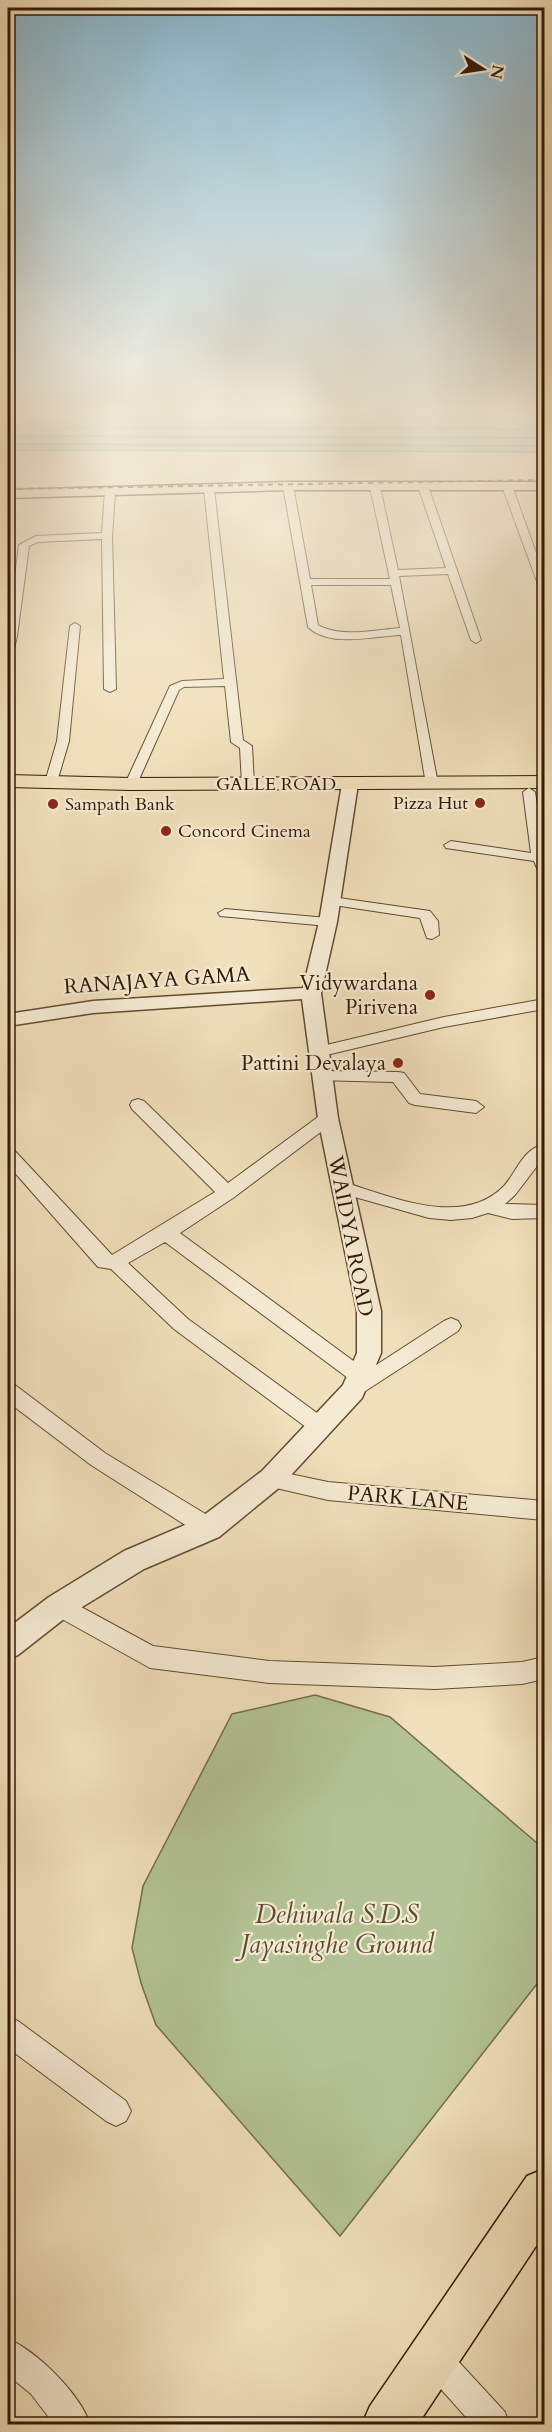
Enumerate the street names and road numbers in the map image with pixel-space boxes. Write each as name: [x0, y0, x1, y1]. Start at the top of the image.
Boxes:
street label: GALLE ROAD: [216, 772, 336, 797]
street label: RANAJAYA GAMA: [63, 960, 251, 1001]
street label: WAIDYA ROAD: [321, 1152, 380, 1319]
street label: PARK LANE: [346, 1479, 470, 1518]

